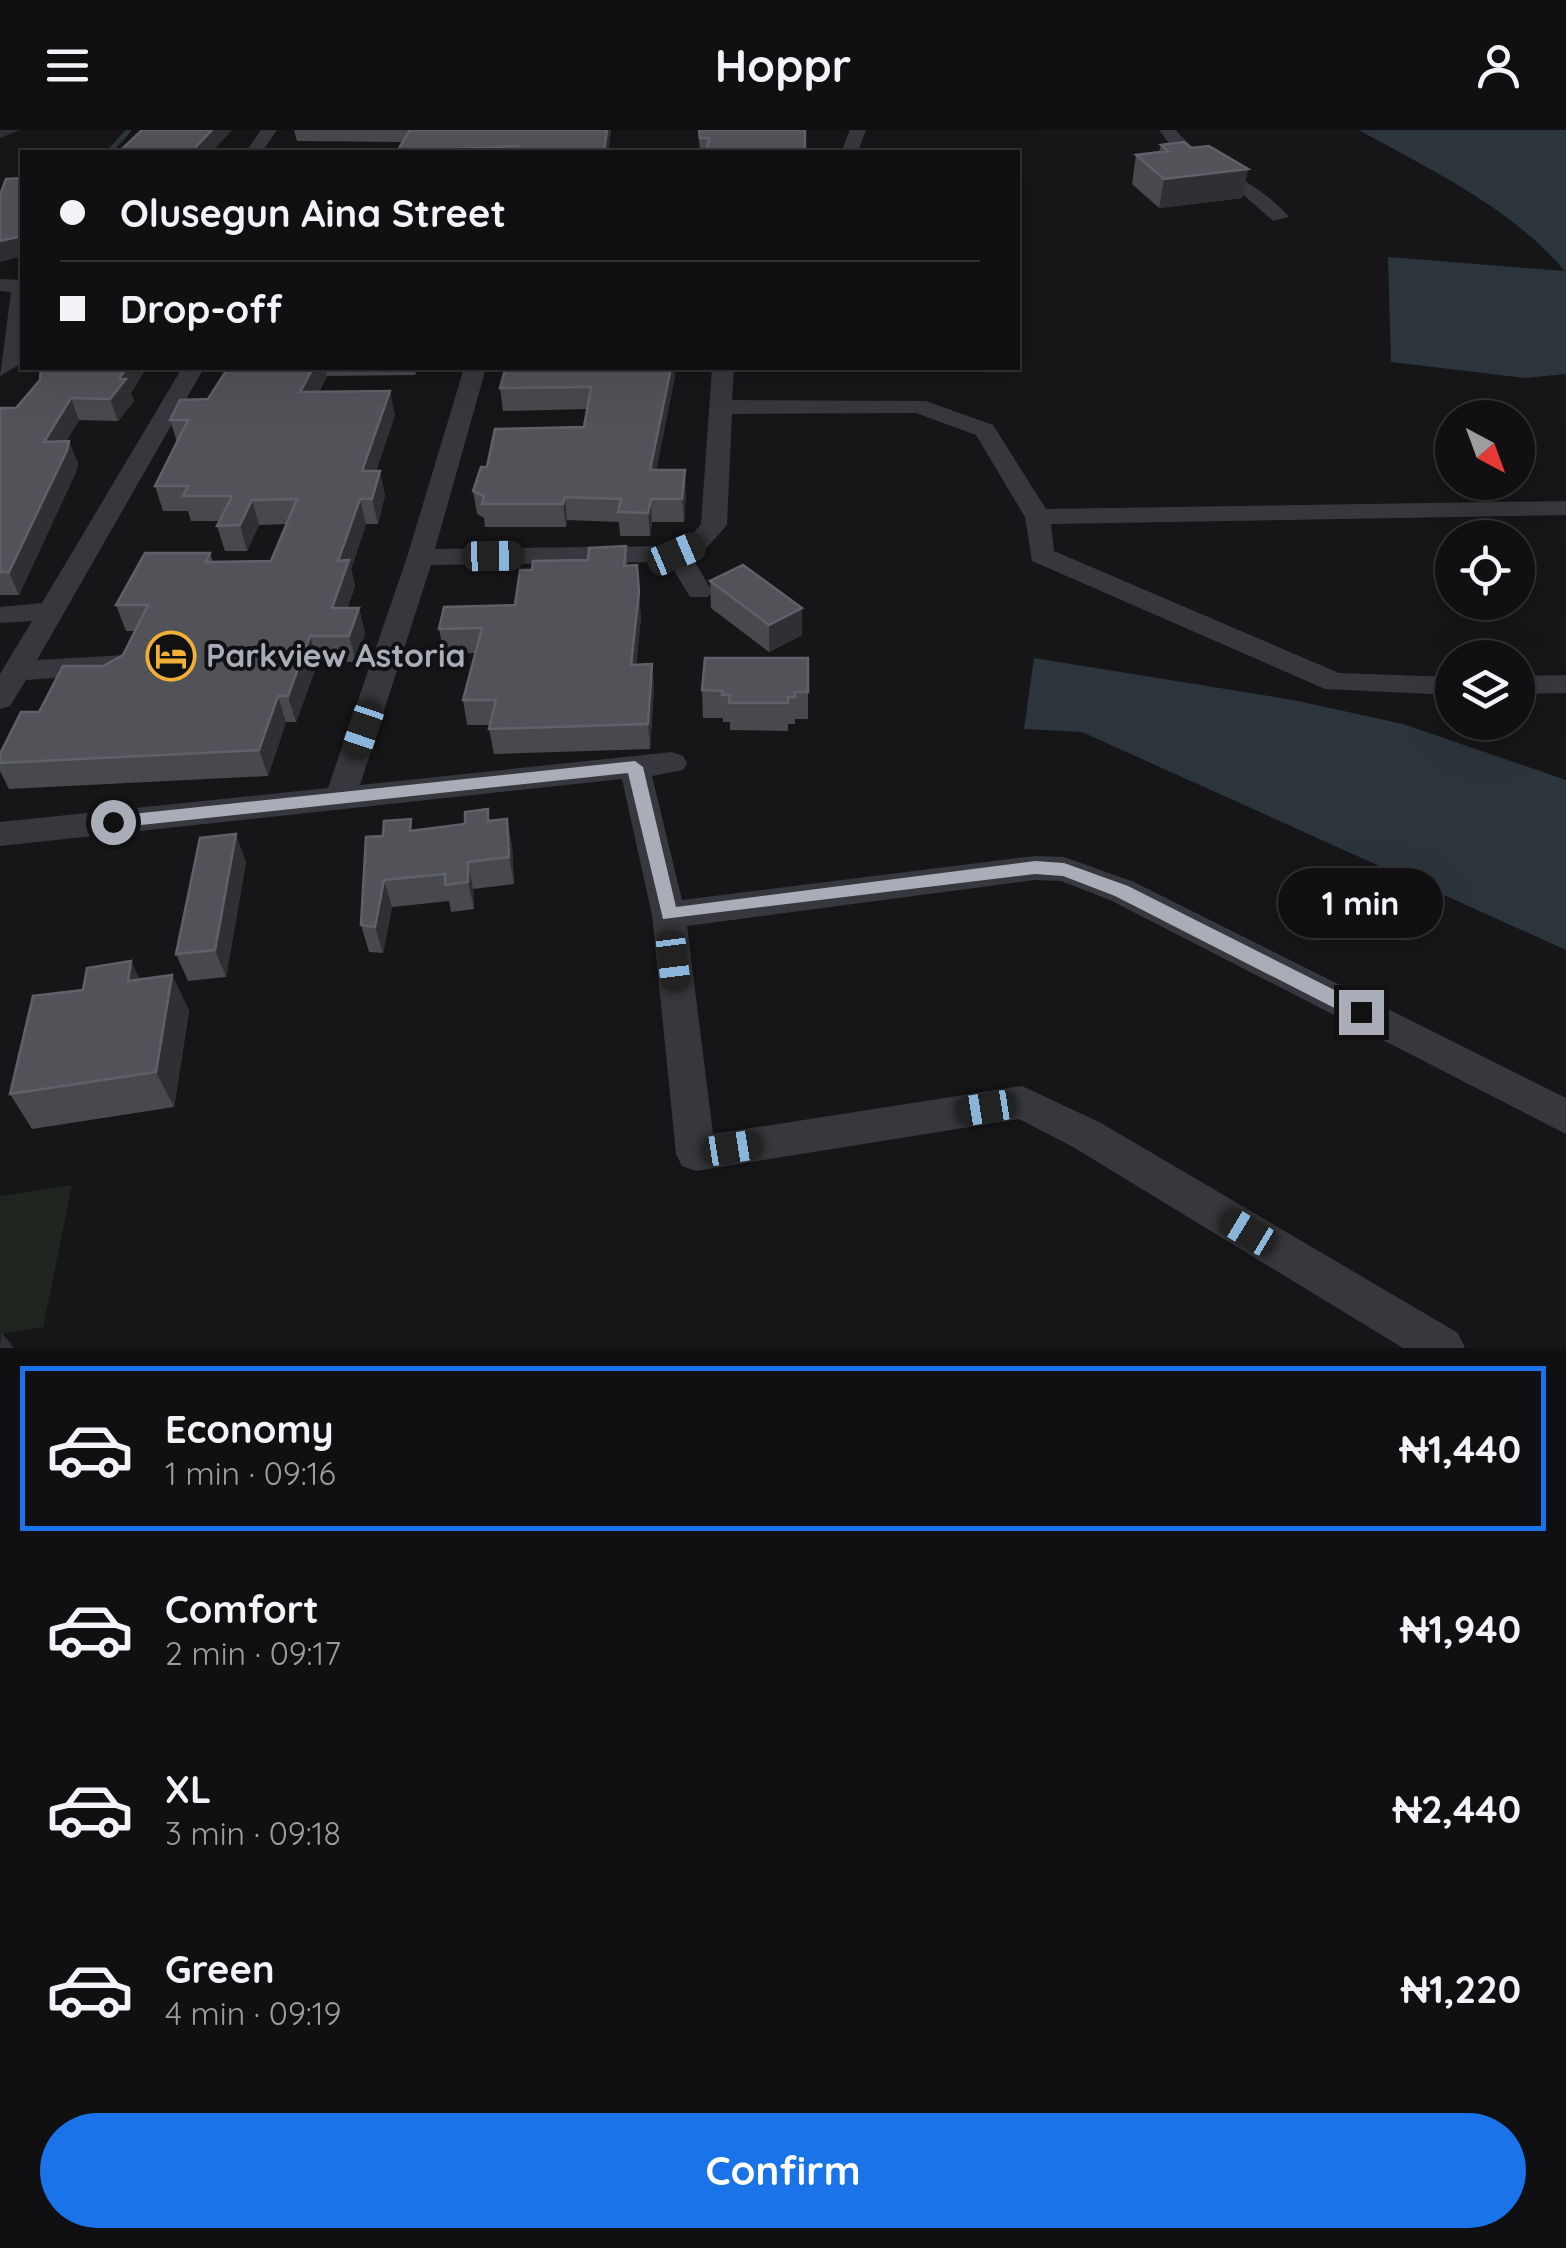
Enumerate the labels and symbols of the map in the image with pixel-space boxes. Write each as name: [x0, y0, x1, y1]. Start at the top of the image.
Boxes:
north arrow: [1435, 400, 1535, 500]
car: [643, 528, 709, 580]
car: [463, 540, 523, 572]
hotel icon: Parkview Astoria: [145, 630, 197, 682]
place label: Parkview Astoria: [206, 635, 466, 675]
car: [339, 697, 387, 763]
route start: [91, 800, 136, 845]
callout: 1 min: [1278, 867, 1444, 937]
car: [654, 929, 692, 993]
route end: [1339, 990, 1384, 1035]
car: [954, 1088, 1018, 1128]
car: [700, 1128, 764, 1168]
car: [1215, 1204, 1281, 1260]

